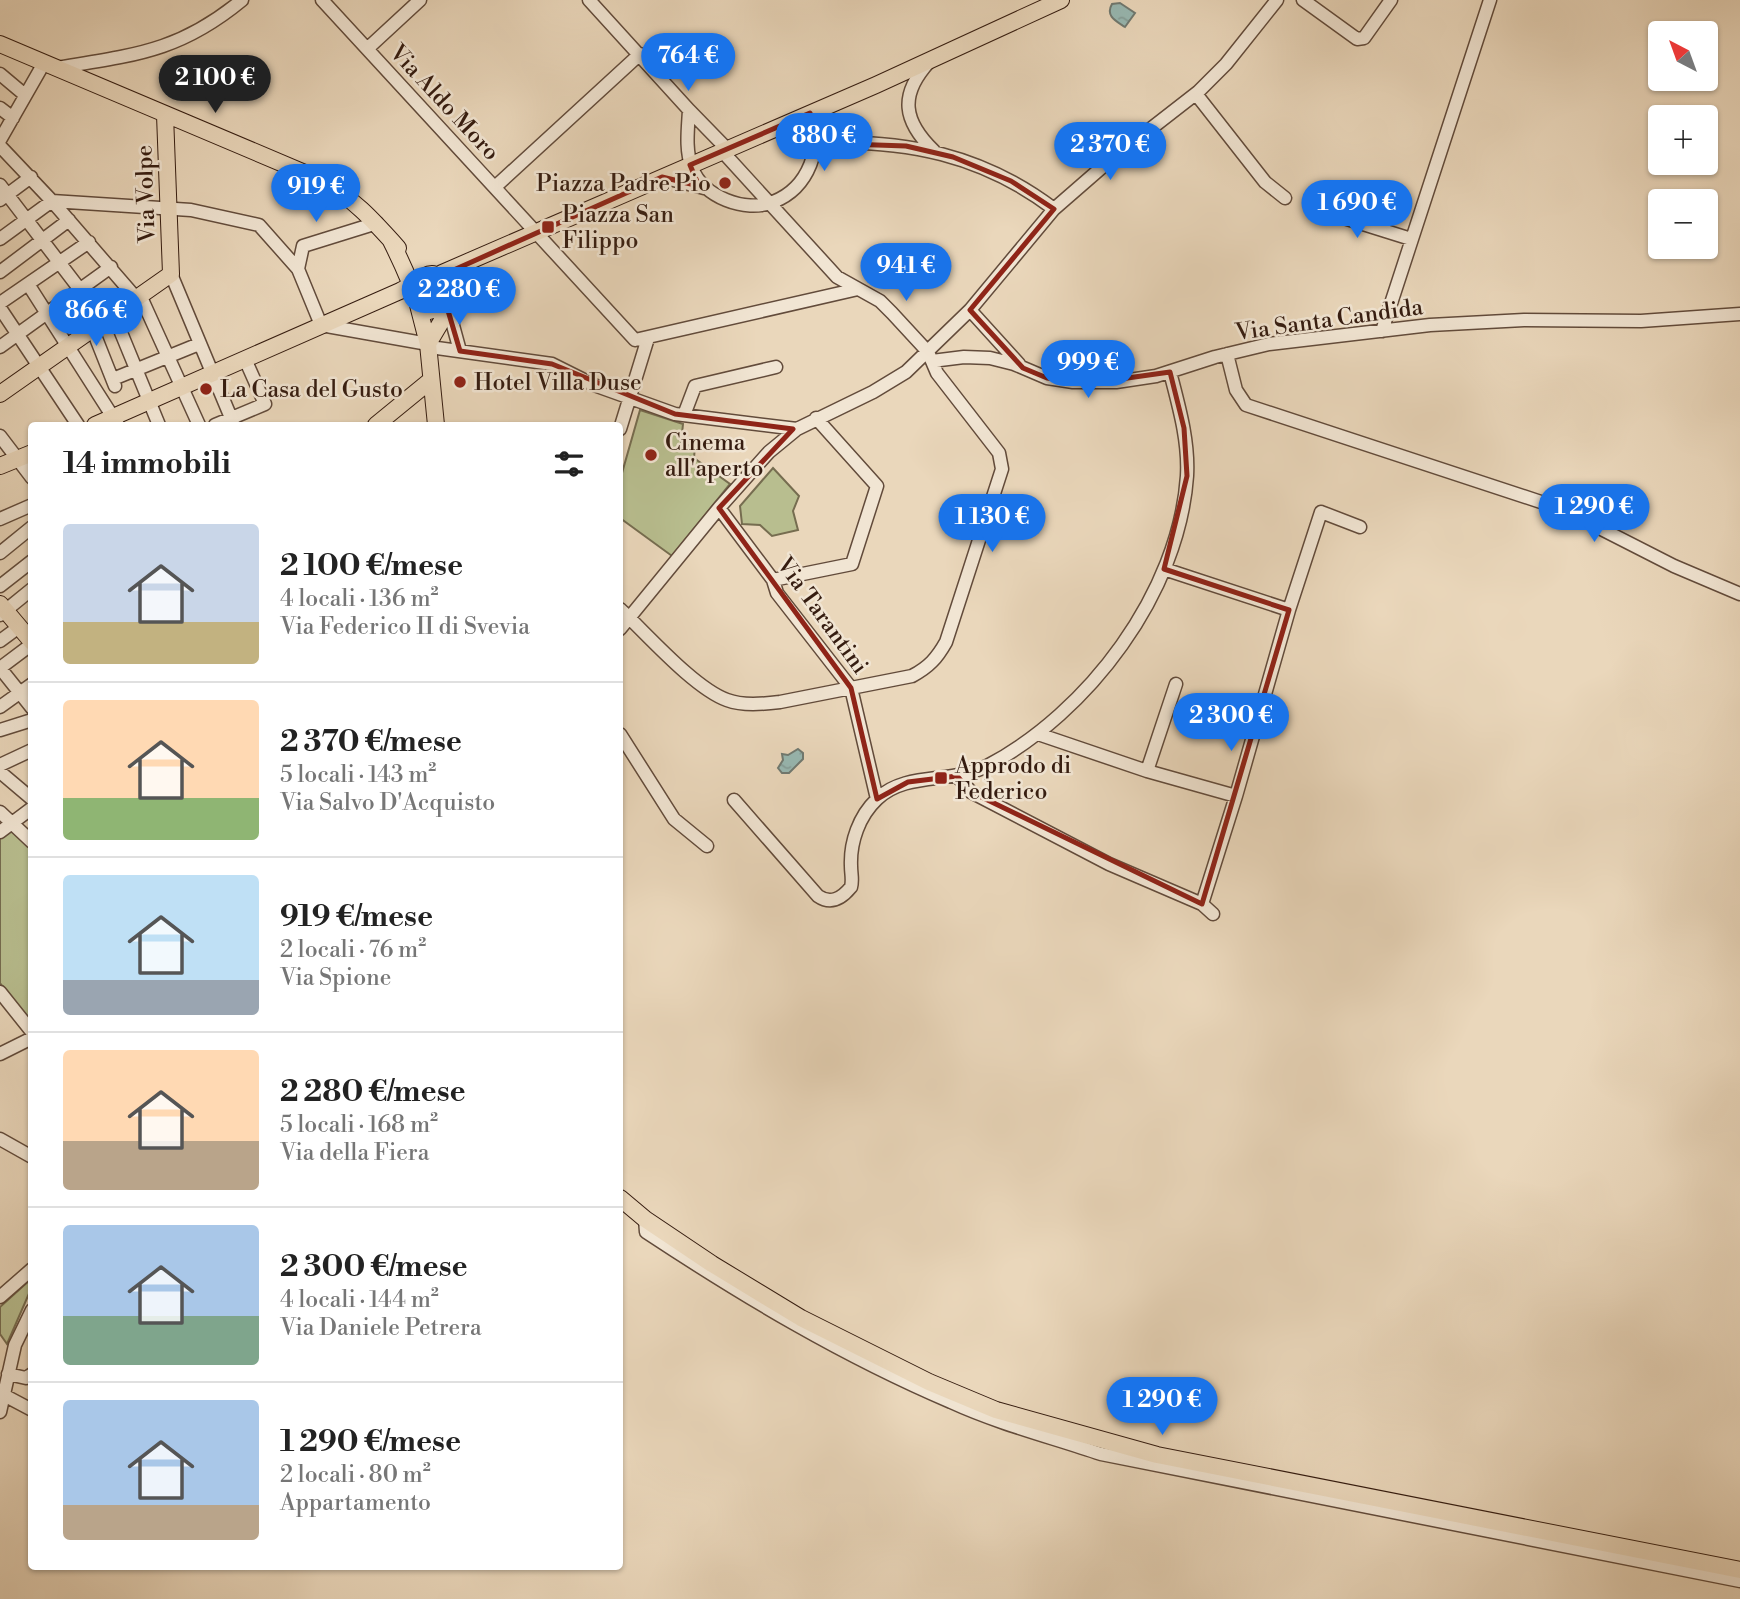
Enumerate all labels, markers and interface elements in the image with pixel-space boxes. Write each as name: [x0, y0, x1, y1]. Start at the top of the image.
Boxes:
north arrow: [1648, 21, 1718, 91]
map controls: [1648, 21, 1718, 259]
pin: 764 €: [639, 34, 737, 93]
street label: Via Aldo Moro: [383, 38, 505, 166]
text: 764 €: [657, 42, 719, 70]
pin: 2 100 €: [150, 55, 280, 115]
text: 2 100 €: [175, 64, 255, 92]
button: +: [1648, 105, 1718, 175]
pin: 880 €: [775, 114, 873, 173]
text: 880 €: [792, 122, 856, 150]
pin: 2 370 €: [1045, 122, 1175, 182]
text: 2 370 €: [1070, 131, 1150, 159]
street label: Via Volpe: [130, 144, 162, 245]
pin: 919 €: [267, 164, 365, 224]
place label: Piazza Padre Pio: [536, 170, 711, 198]
text: 919 €: [287, 173, 345, 201]
marker: Piazza Padre Pio: [717, 175, 733, 191]
pin: 1 690 €: [1292, 180, 1422, 240]
text: 1 690 €: [1317, 189, 1397, 217]
button: −: [1648, 189, 1718, 259]
place label: Piazza San Filippo: [562, 201, 674, 255]
marker: Piazza San Filippo: [540, 219, 556, 235]
pin: 941 €: [857, 244, 955, 303]
text: 941 €: [876, 252, 936, 280]
pin: 2 280 €: [394, 268, 524, 327]
text: 2 280 €: [418, 276, 500, 304]
pin: 866 €: [47, 288, 145, 348]
street label: Via Santa Candida: [1233, 293, 1425, 347]
text: 866 €: [65, 297, 127, 325]
pin: 999 €: [1039, 340, 1137, 400]
text: 999 €: [1057, 349, 1119, 377]
place label: Hotel Villa Duse: [474, 369, 642, 397]
marker: Hotel Villa Duse: [452, 374, 468, 390]
place label: La Casa del Gusto: [220, 376, 403, 404]
marker: La Casa del Gusto: [198, 381, 214, 397]
place label: Cinema all'aperto: [665, 429, 763, 483]
text: 14 immobili: [63, 445, 231, 483]
icon: filters: [550, 445, 588, 483]
marker: Cinema all'aperto: [643, 447, 659, 463]
pin: 1 290 €: [1529, 484, 1659, 544]
text: 1 290 €: [1555, 493, 1633, 521]
pin: 1 130 €: [927, 494, 1057, 554]
text: 1 130 €: [955, 503, 1029, 531]
text: 2 100 €/mese: [280, 547, 463, 585]
street label: Via Tarantini: [770, 551, 874, 680]
icon: home: [119, 552, 203, 636]
text: 4 locali · 136 m²: [280, 585, 439, 613]
text: Via Federico II di Svevia: [280, 613, 530, 641]
pin: 2 300 €: [1166, 694, 1296, 753]
text: 2 300 €: [1189, 702, 1273, 730]
text: 2 370 €/mese: [280, 723, 462, 761]
icon: home: [119, 728, 203, 812]
place label: Approdo di Federico: [954, 752, 1071, 806]
text: 5 locali · 143 m²: [280, 761, 436, 789]
marker: Approdo di Federico: [933, 770, 949, 786]
text: Via Salvo D'Acquisto: [280, 789, 495, 817]
text: 919 €/mese: [280, 898, 433, 936]
icon: home: [119, 903, 203, 987]
text: 2 locali · 76 m²: [280, 936, 426, 964]
text: Via Spione: [280, 964, 391, 992]
text: 2 280 €/mese: [280, 1073, 466, 1111]
icon: home: [119, 1078, 203, 1162]
text: 5 locali · 168 m²: [280, 1111, 438, 1139]
text: Via della Fiera: [280, 1139, 429, 1167]
text: 2 300 €/mese: [280, 1248, 468, 1286]
icon: home: [119, 1253, 203, 1337]
text: 4 locali · 144 m²: [280, 1286, 439, 1314]
text: Via Daniele Petrera: [280, 1314, 482, 1342]
pin: 1 290 €: [1097, 1378, 1227, 1437]
text: 1 290 €: [1123, 1386, 1201, 1414]
text: 1 290 €/mese: [280, 1423, 461, 1461]
icon: home: [119, 1428, 203, 1512]
text: 2 locali · 80 m²: [280, 1461, 431, 1489]
text: Appartamento: [280, 1489, 431, 1517]

